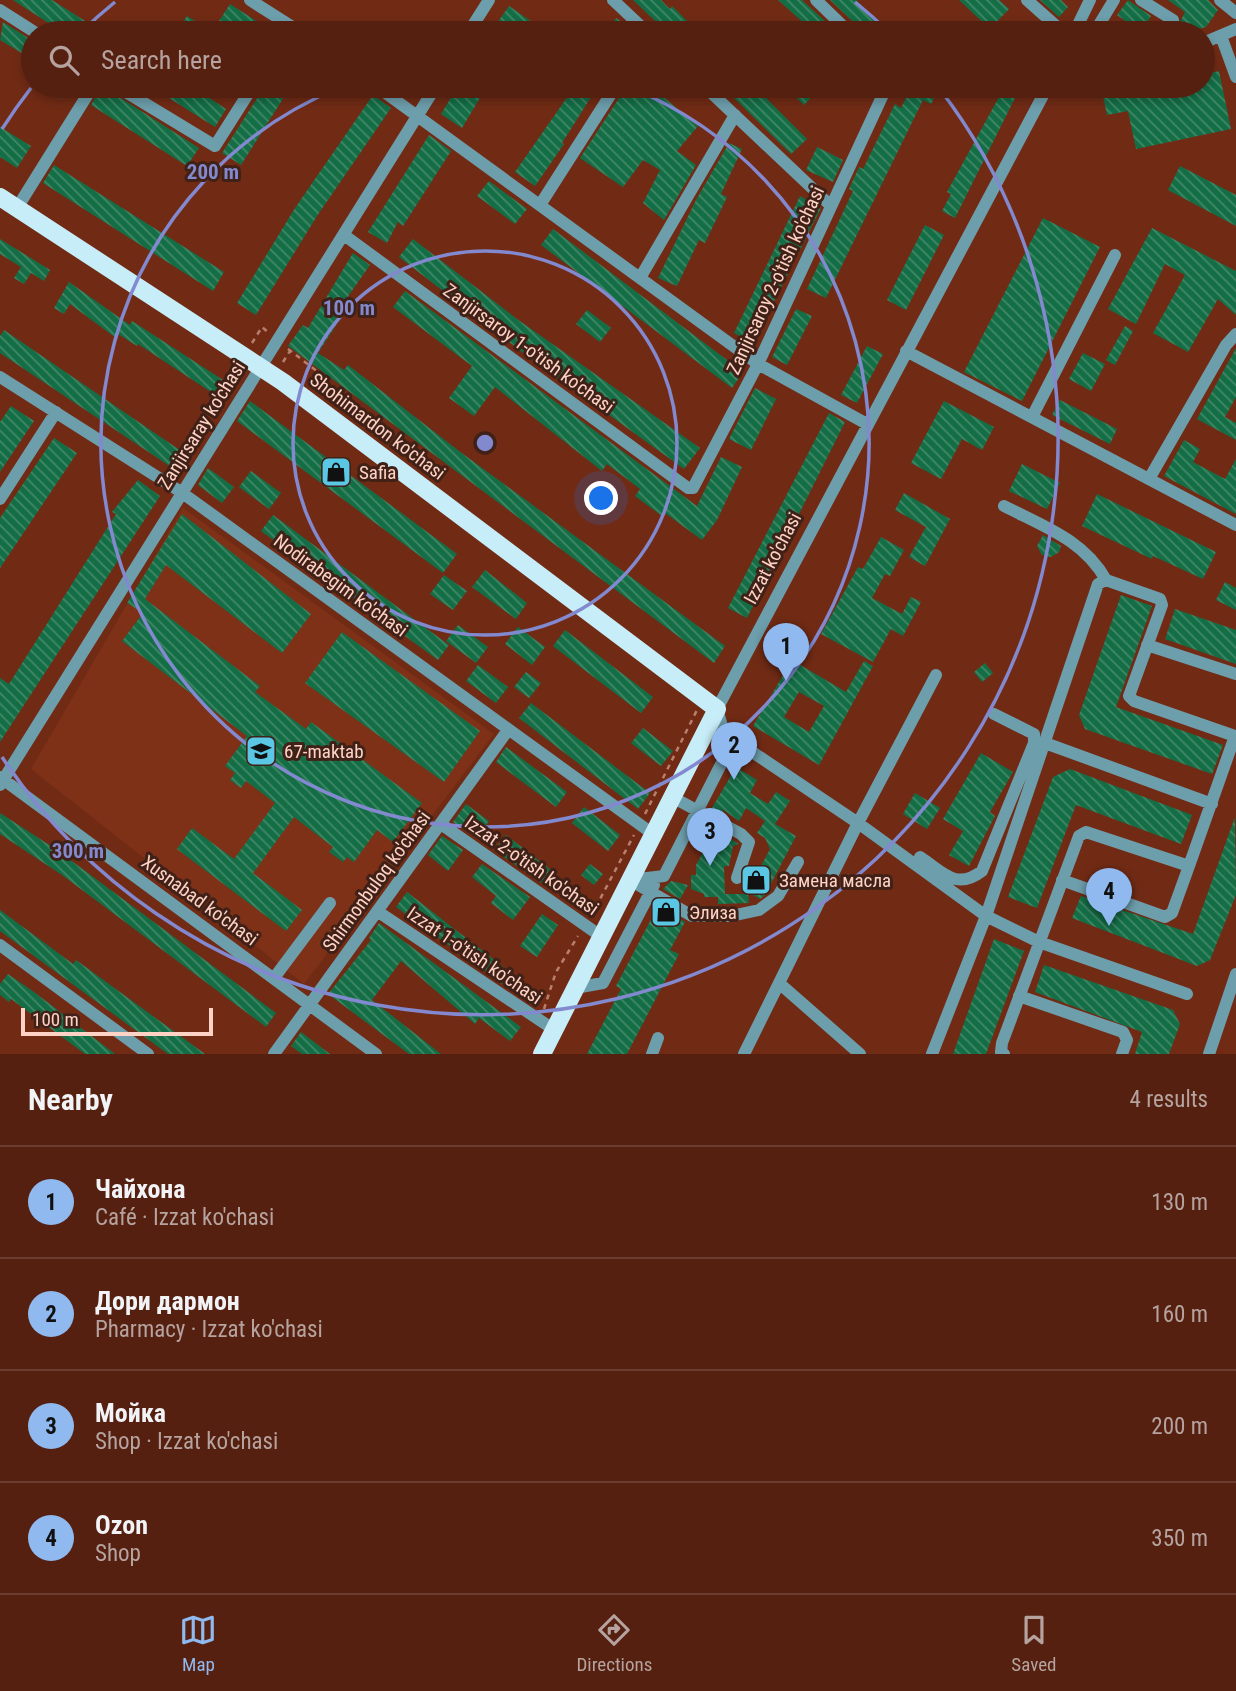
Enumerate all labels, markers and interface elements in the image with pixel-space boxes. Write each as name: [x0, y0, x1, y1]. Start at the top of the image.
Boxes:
search box: [21, 21, 1215, 98]
icon: search: [45, 41, 83, 79]
text: Search here: [101, 45, 222, 75]
text: 200 m: [187, 160, 239, 184]
street label: Zanjirsaroy 2-o'tish ko'chasi: [722, 182, 829, 378]
street label: Zanjirsaroy 1-o'tish ko'chasi: [439, 279, 618, 418]
text: 100 m: [323, 296, 375, 320]
street label: Zanjirsaray ko'chasi: [153, 357, 250, 494]
street label: Shohimardon ko'chasi: [306, 368, 450, 485]
centre of rings: [473, 431, 497, 455]
shop icon: Safia: [319, 455, 353, 489]
place label: Safia: [359, 461, 396, 484]
your location: [584, 481, 618, 515]
street label: Izzat ko'chasi: [739, 509, 806, 608]
street label: Nodirabegim ko'chasi: [269, 529, 412, 642]
pin: 1: [763, 623, 809, 681]
pin: 2: [711, 722, 757, 780]
school or university icon: 67-maktab: [244, 734, 278, 768]
place label: 67-maktab: [284, 740, 364, 763]
street label: Shirmonbuloq ko'chasi: [318, 806, 435, 956]
pin: 3: [687, 808, 733, 866]
street label: Izzat 2-o'tish ko'chasi: [460, 811, 603, 920]
text: 300 m: [52, 839, 104, 863]
street label: Xusnabad ko'chasi: [137, 850, 262, 950]
shop icon: Замена масла: [739, 863, 773, 897]
pin: 4: [1086, 868, 1132, 926]
place label: Замена масла: [779, 869, 891, 892]
shop icon: Элиза: [649, 895, 683, 929]
place label: Элиза: [689, 901, 737, 924]
street label: Izzat 1-o'tish ko'chasi: [403, 902, 547, 1009]
scale bar: [21, 1005, 214, 1037]
text: 100 m: [32, 1008, 79, 1031]
text: Nearby: [28, 1082, 113, 1117]
text: 4 results: [1130, 1086, 1208, 1113]
text: Чайхона: [95, 1174, 186, 1204]
text: 1: [45, 1189, 57, 1216]
text: 130 m: [1151, 1189, 1208, 1216]
text: Café · Izzat ko'chasi: [95, 1204, 274, 1231]
text: Дори дармон: [95, 1286, 240, 1316]
text: 2: [45, 1301, 57, 1328]
text: 160 m: [1151, 1301, 1208, 1328]
text: Pharmacy · Izzat ko'chasi: [95, 1316, 323, 1343]
text: Мойка: [95, 1398, 166, 1428]
text: 3: [45, 1413, 57, 1440]
text: 200 m: [1151, 1413, 1208, 1440]
text: Shop · Izzat ko'chasi: [95, 1428, 278, 1455]
text: Ozon: [95, 1510, 148, 1540]
text: 4: [45, 1525, 57, 1552]
text: 350 m: [1151, 1525, 1208, 1552]
text: Shop: [95, 1540, 141, 1567]
tab: Map: [179, 1611, 217, 1676]
tab: Directions: [576, 1611, 652, 1676]
tab: Saved: [1011, 1611, 1057, 1676]

